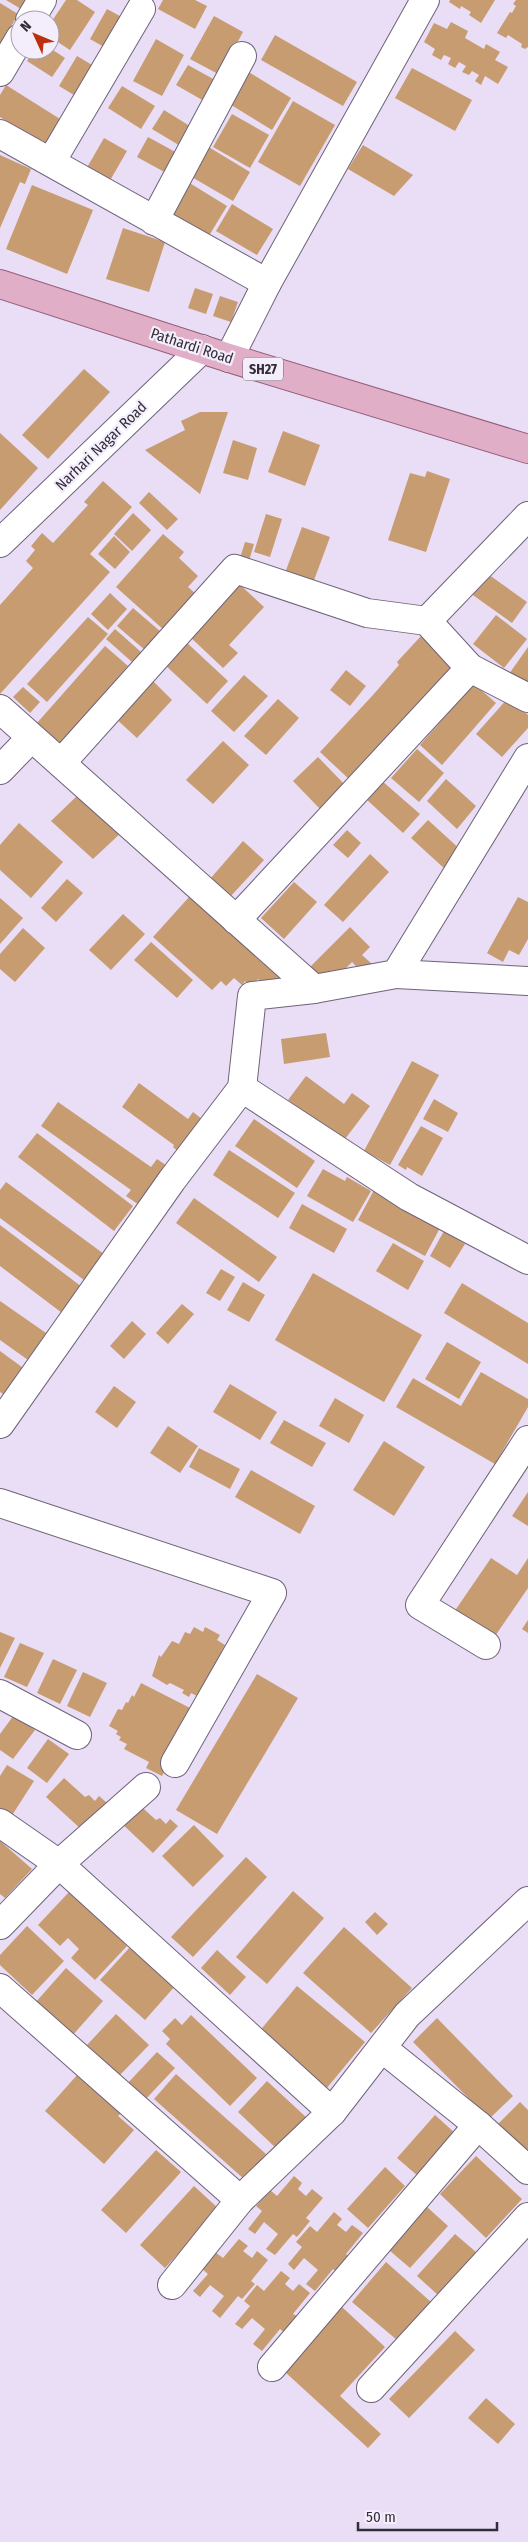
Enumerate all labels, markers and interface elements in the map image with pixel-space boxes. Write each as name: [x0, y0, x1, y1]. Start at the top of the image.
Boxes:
north arrow: [10, 10, 60, 60]
text: N: [17, 17, 35, 35]
street label: Pathardi Road: [148, 324, 236, 368]
road number: SH27: [243, 358, 283, 380]
street label: Narhari Nagar Road: [52, 398, 150, 494]
scale bar: [358, 2500, 497, 2532]
text: 50 m: [366, 2508, 396, 2526]

